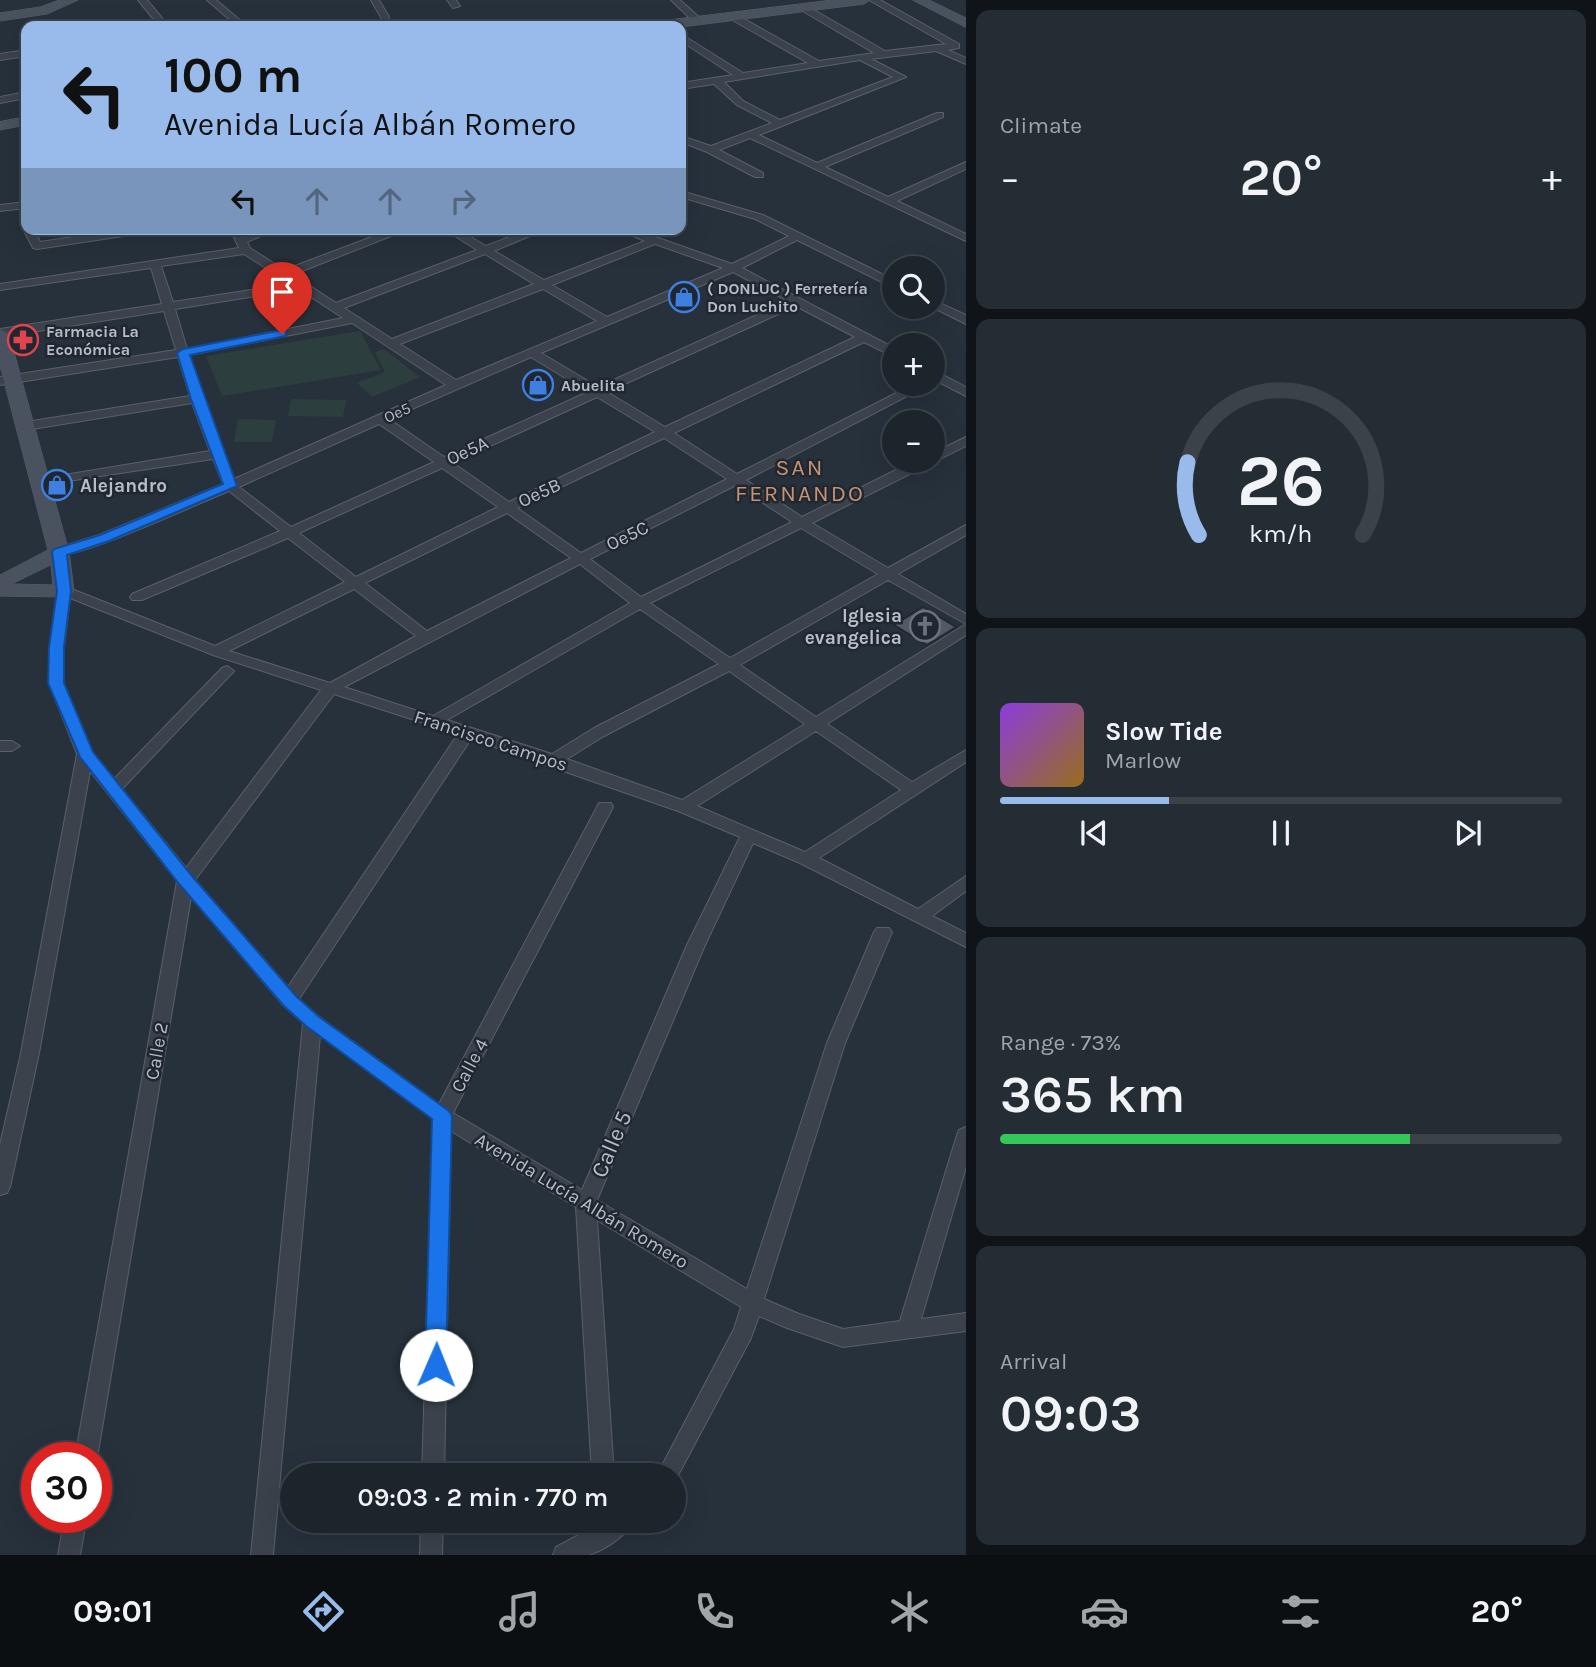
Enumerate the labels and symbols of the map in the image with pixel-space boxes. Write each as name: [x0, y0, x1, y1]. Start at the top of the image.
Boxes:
pin: [252, 262, 312, 334]
place label: ( DONLUC ) Ferretería Don Luchito: [707, 279, 868, 316]
shop icon: ( DONLUC ) Ferretería Don Luchito: [667, 280, 701, 314]
place label: Farmacia La Económica: [46, 322, 139, 359]
pharmacy icon: Farmacia La Económica: [6, 323, 40, 357]
shop icon: Abuelita: [521, 368, 555, 402]
place label: Abuelita: [561, 376, 625, 395]
street label: Oe5: [381, 398, 414, 427]
street label: Oe5A: [443, 432, 492, 470]
district label: SAN FERNANDO: [735, 454, 865, 507]
shop icon: Alejandro: [40, 468, 74, 502]
street label: Oe5B: [515, 474, 564, 512]
place label: Alejandro: [80, 475, 167, 497]
street label: Oe5C: [603, 516, 652, 556]
place label: Iglesia evangelica: [805, 605, 902, 649]
church icon: Iglesia evangelica: [908, 609, 942, 643]
street label: Francisco Campos: [411, 706, 570, 776]
street label: Calle 2: [141, 1021, 173, 1082]
street label: Calle 4: [447, 1035, 493, 1096]
street label: Calle 5: [585, 1107, 638, 1182]
street label: Avenida Lucía Albán Romero: [471, 1128, 692, 1273]
position arrow: [399, 1328, 473, 1402]
speed limit sign: 30: [21, 1442, 112, 1533]

